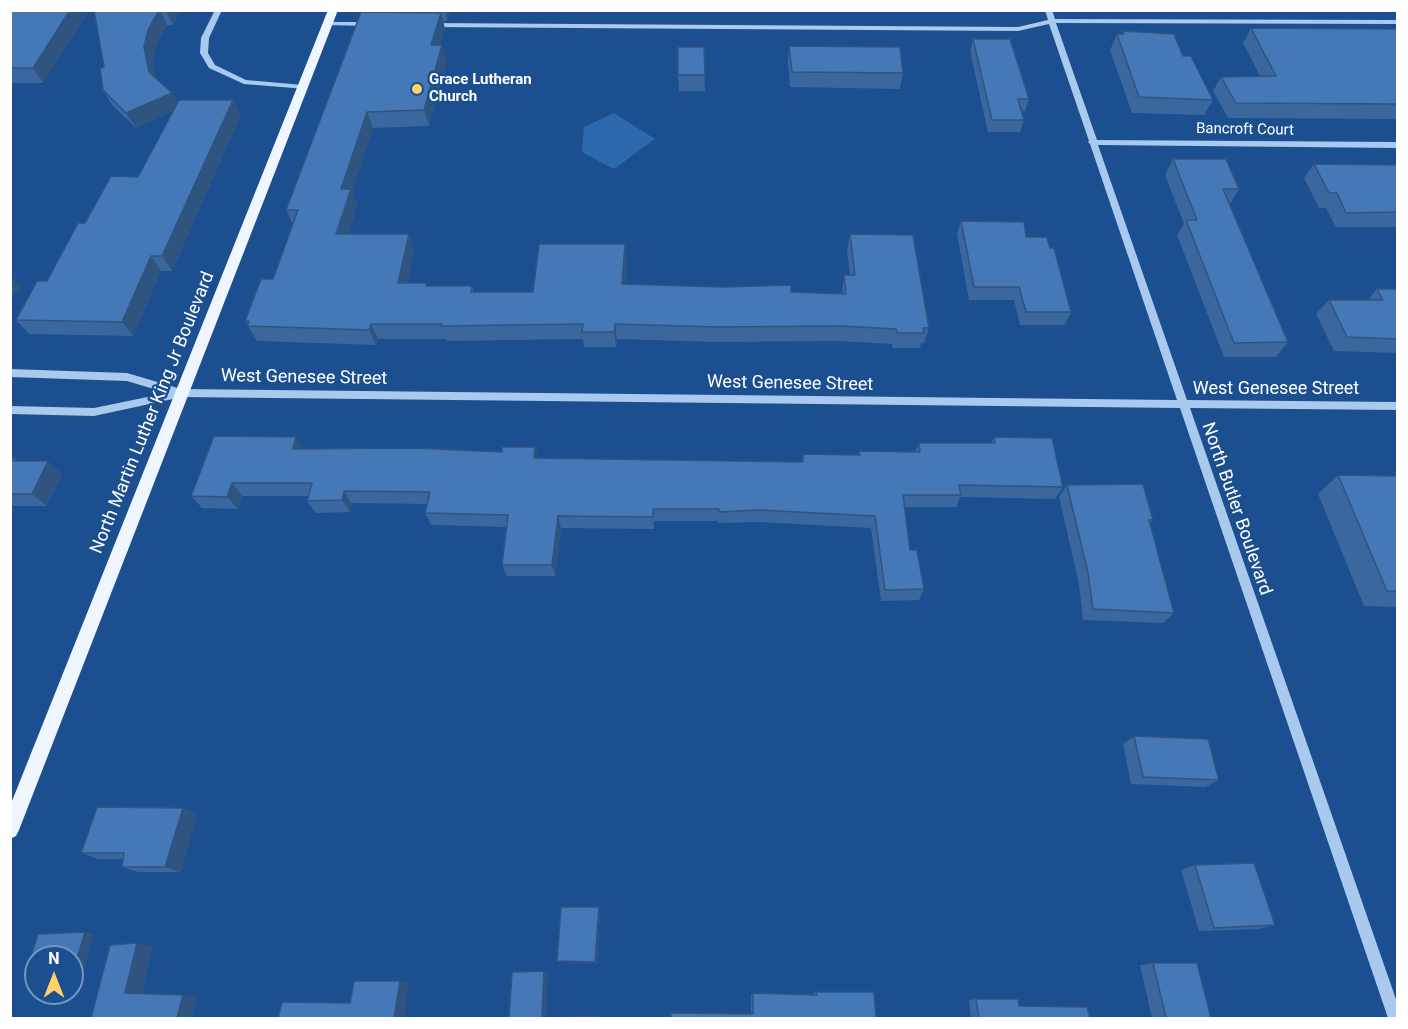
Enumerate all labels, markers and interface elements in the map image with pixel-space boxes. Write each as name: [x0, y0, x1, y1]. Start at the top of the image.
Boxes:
place label: Grace Lutheran Church: [429, 71, 532, 106]
marker: Grace Lutheran Church: [410, 82, 424, 96]
street label: Bancroft Court: [1196, 120, 1294, 140]
street label: North Martin Luther King Jr Boulevard: [86, 269, 220, 557]
street label: West Genesee Street: [221, 366, 387, 390]
street label: West Genesee Street: [707, 372, 873, 396]
street label: West Genesee Street: [1193, 378, 1359, 400]
street label: North Butler Boulevard: [1196, 420, 1276, 598]
north arrow: [24, 945, 84, 1005]
text: N: [48, 949, 60, 968]

